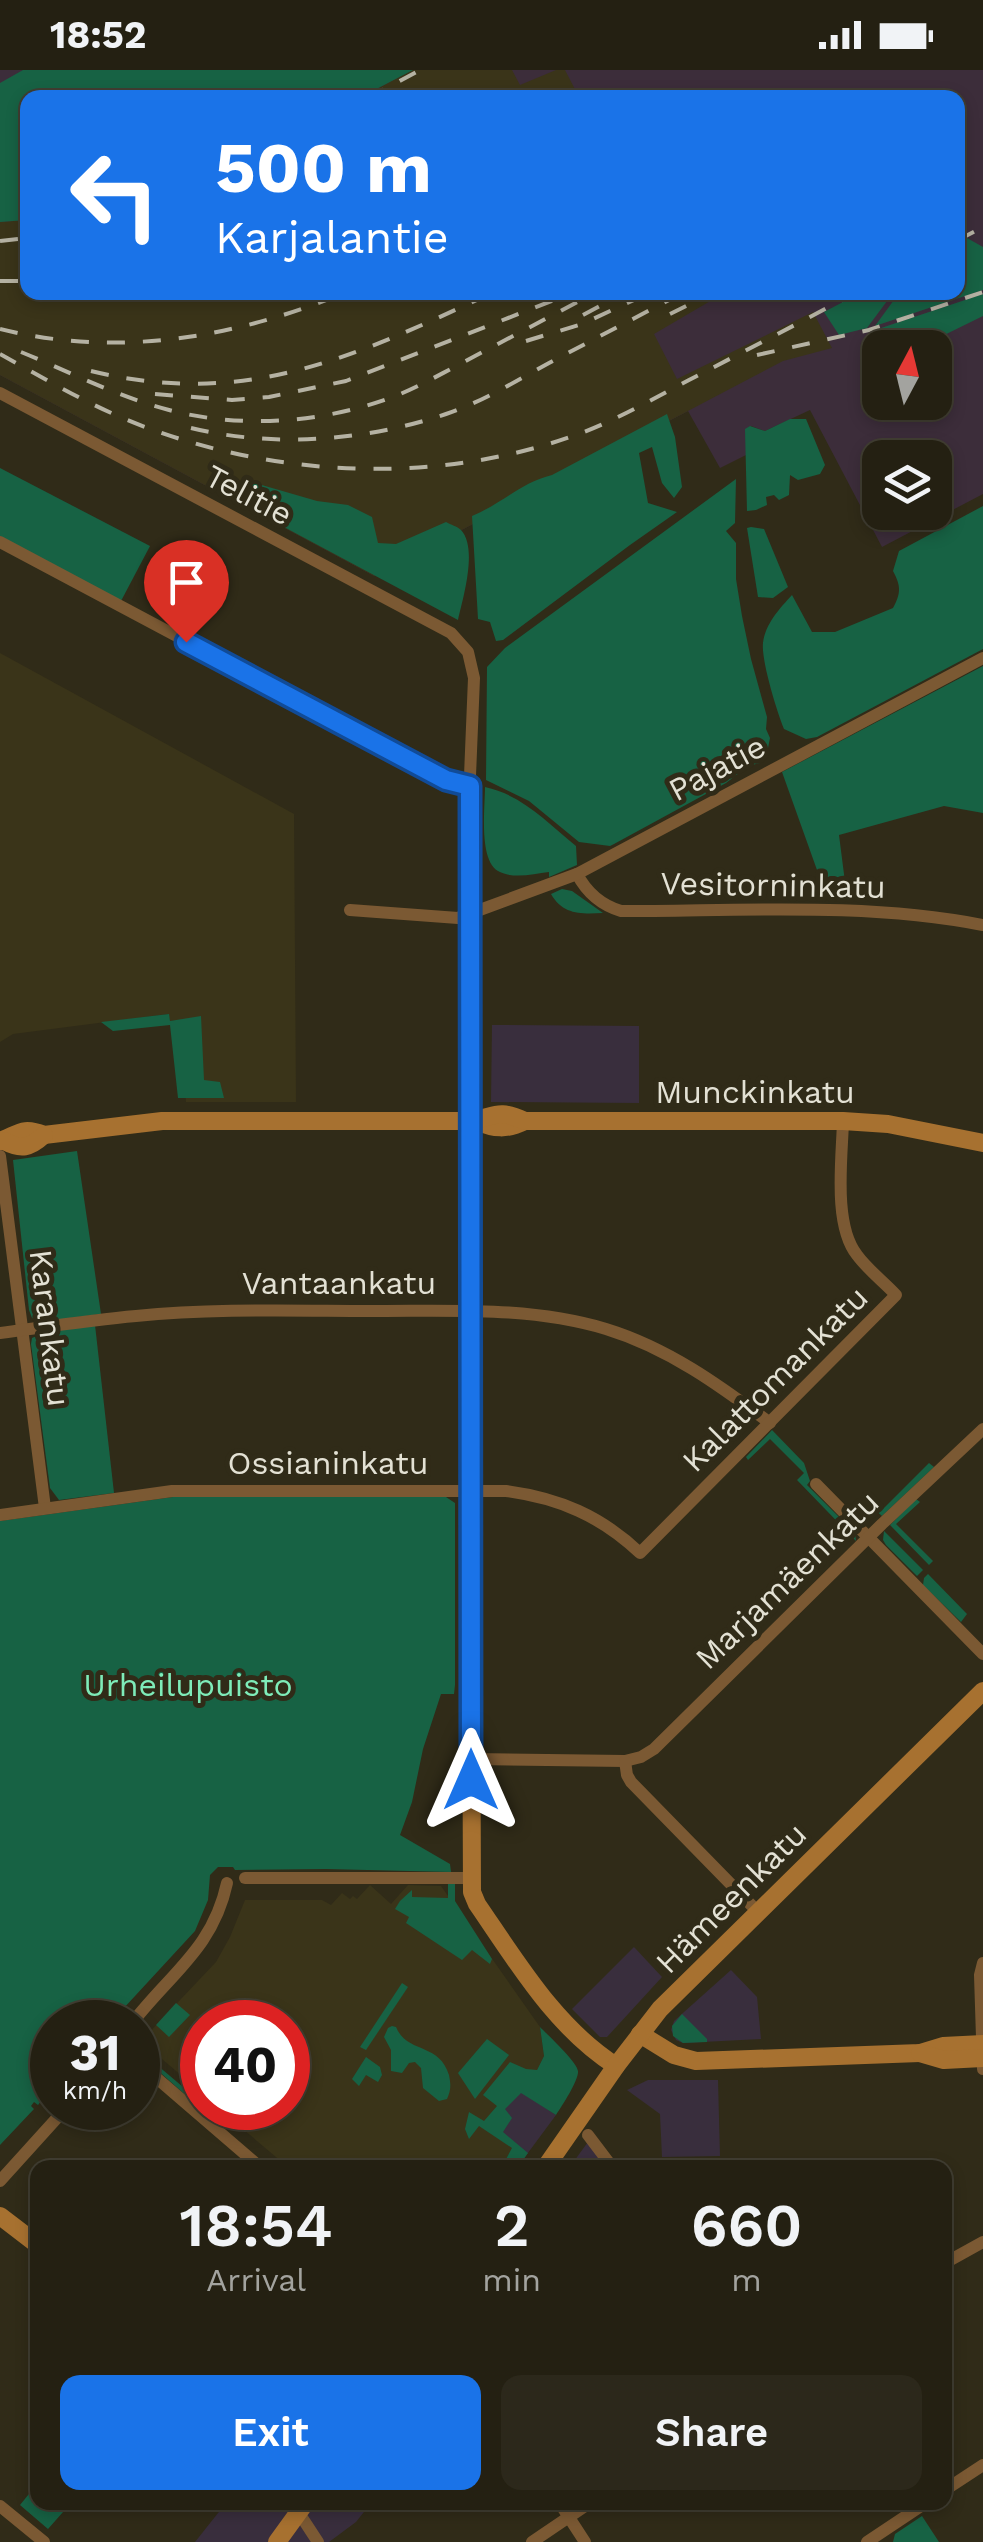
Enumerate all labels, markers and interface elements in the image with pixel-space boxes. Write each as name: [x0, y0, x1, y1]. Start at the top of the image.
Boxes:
text: 18:52: [50, 13, 146, 57]
text: 500 m: [215, 127, 432, 209]
icon: left: [50, 130, 180, 260]
text: Karjalantie: [215, 211, 449, 264]
north arrow: [862, 330, 952, 420]
map controls: [862, 330, 952, 530]
button: layers: [862, 440, 952, 530]
street label: Telitie: [199, 456, 299, 534]
pin: [144, 540, 229, 643]
icon: arrive: [159, 555, 214, 610]
street label: Pajatie: [662, 727, 772, 809]
street label: Vesitorninkatu: [660, 864, 886, 906]
street label: Munckinkatu: [655, 1073, 855, 1111]
street label: Karankatu: [22, 1247, 78, 1409]
street label: Vantaankatu: [242, 1264, 436, 1302]
street label: Kalattomankatu: [674, 1278, 876, 1480]
street label: Ossianinkatu: [228, 1444, 428, 1482]
street label: Marjamäenkatu: [687, 1483, 887, 1677]
park label: Urheilupuisto: [83, 1666, 293, 1704]
position arrow: [419, 1728, 523, 1832]
street label: Hämeenkatu: [648, 1815, 814, 1981]
speed limit sign: 40: [180, 2000, 310, 2130]
text: 31: [69, 2023, 121, 2082]
text: km/h: [63, 2076, 127, 2105]
text: 18:54: [180, 2190, 333, 2261]
text: 2: [494, 2190, 529, 2261]
text: 660: [691, 2190, 802, 2261]
text: Arrival: [206, 2261, 306, 2299]
text: min: [482, 2261, 541, 2299]
text: m: [731, 2261, 762, 2299]
button: Exit: [60, 2375, 481, 2490]
button: Share: [501, 2375, 922, 2490]

